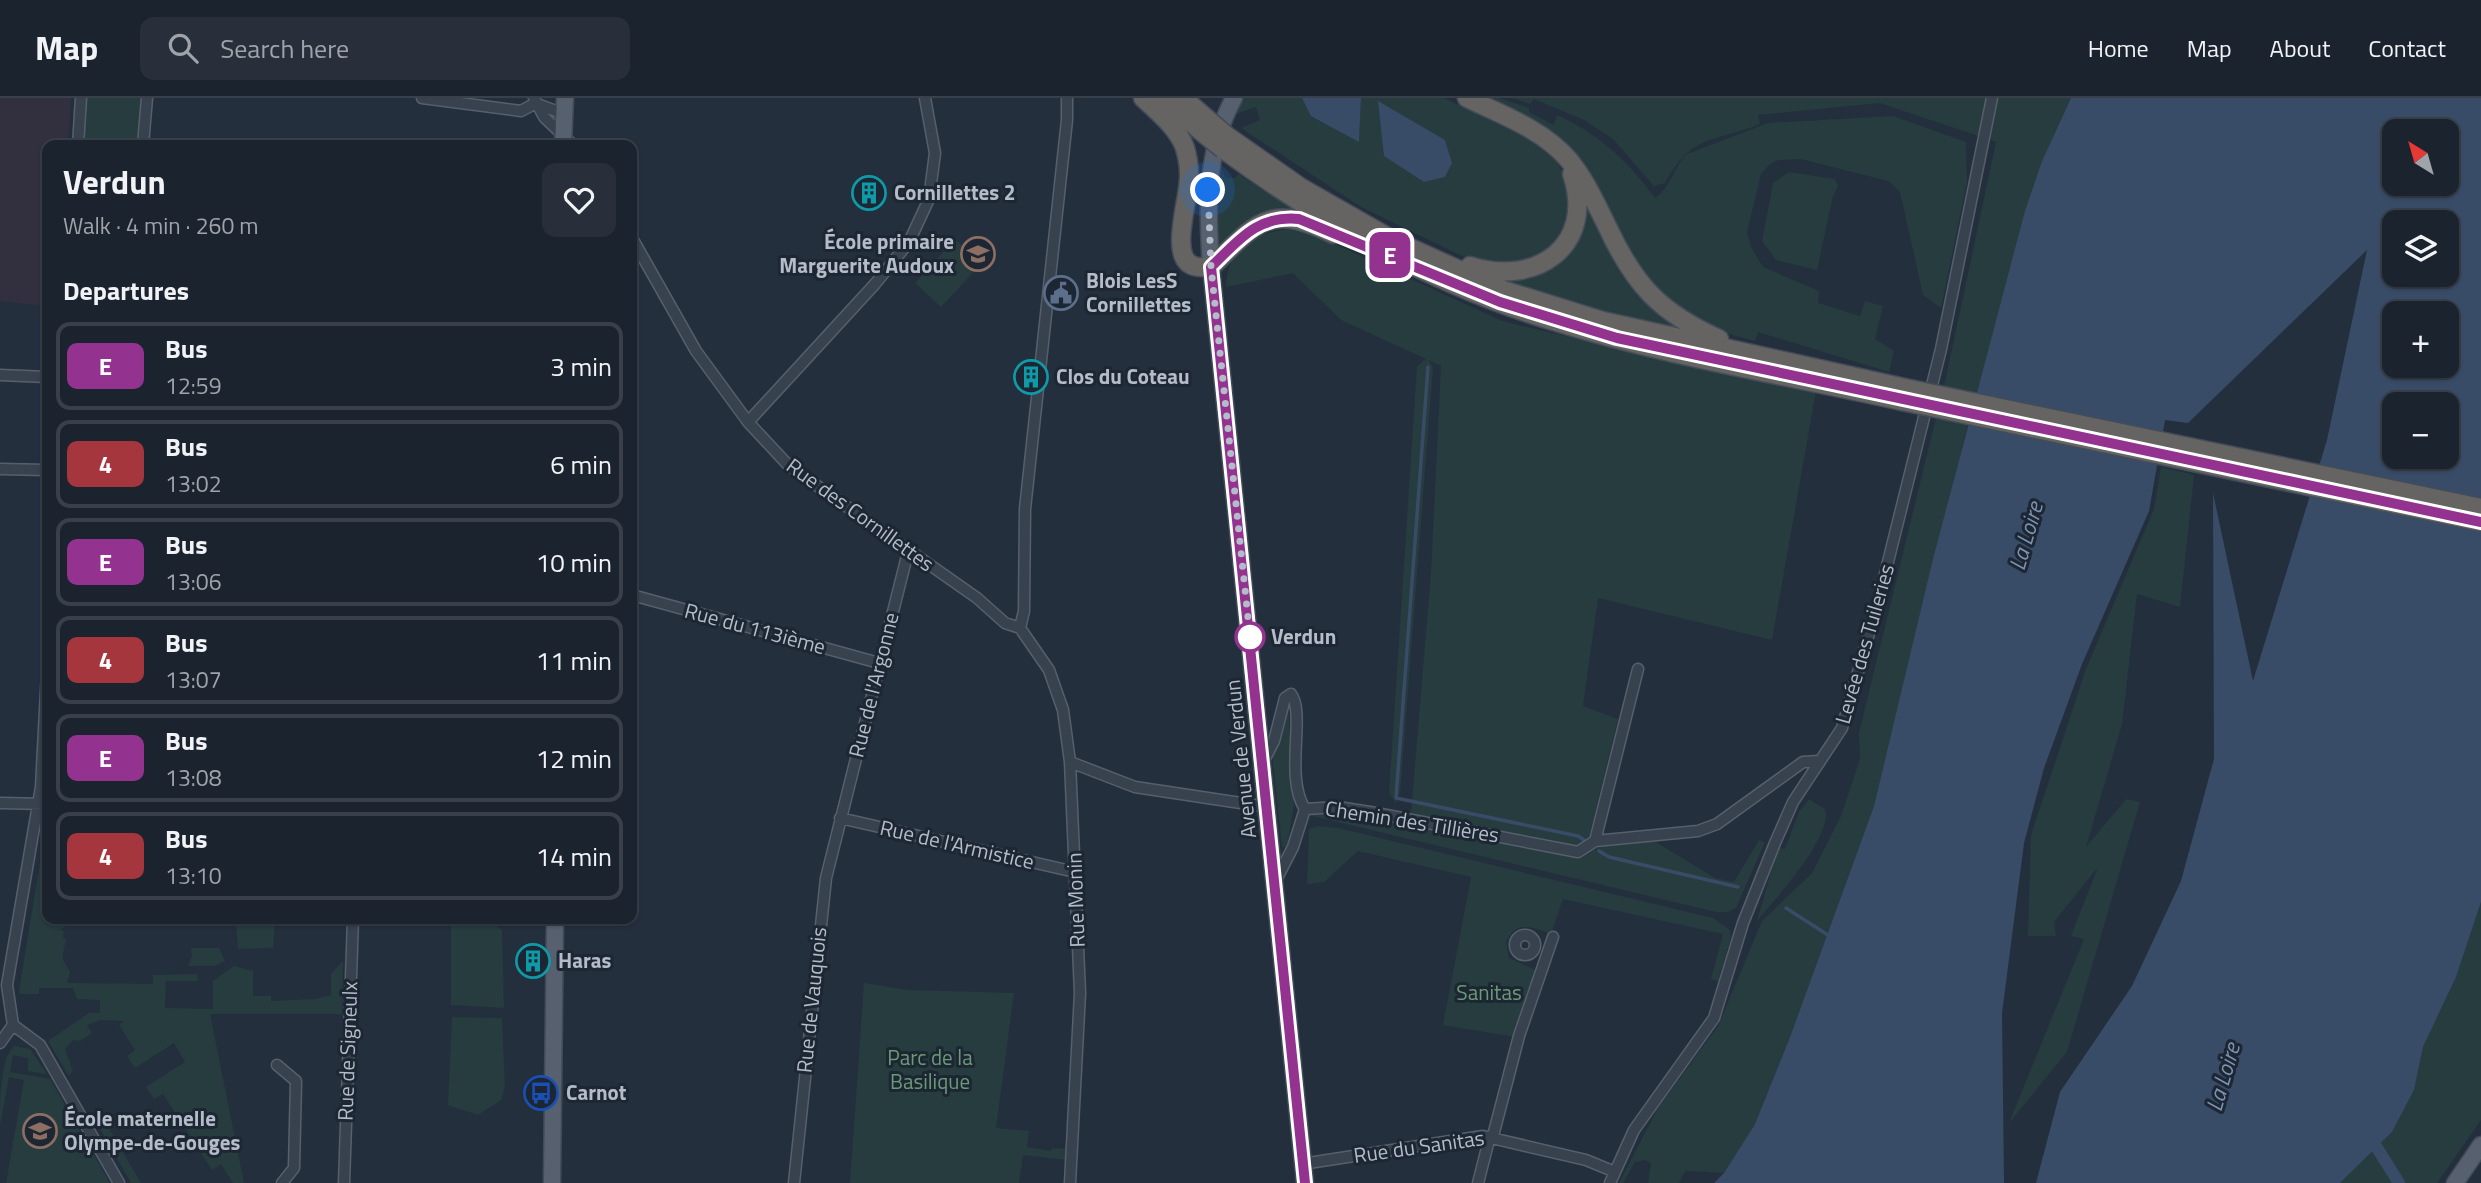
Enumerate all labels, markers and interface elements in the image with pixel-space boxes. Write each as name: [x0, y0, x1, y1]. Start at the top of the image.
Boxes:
search box: [140, 17, 630, 80]
text: Map: [35, 23, 98, 73]
icon: search: [164, 29, 202, 67]
text: Search here: [220, 29, 349, 68]
text: Home: [2088, 30, 2149, 66]
text: Map: [2187, 30, 2232, 66]
text: About: [2270, 30, 2330, 66]
text: Contact: [2368, 30, 2446, 66]
north arrow: [2382, 119, 2459, 196]
map controls: [2382, 119, 2459, 469]
text: Verdun: [63, 157, 166, 207]
button: heart: [542, 163, 616, 237]
your location: [1190, 172, 1225, 207]
building icon: Cornillettes 2: [850, 174, 888, 212]
place label: Cornillettes 2: [894, 176, 1016, 208]
text: Walk · 4 min · 260 m: [63, 208, 259, 243]
button: layers: [2382, 210, 2459, 287]
place label: École primaire Marguerite Audoux: [779, 225, 954, 281]
line badge: E: [1367, 232, 1413, 278]
school or university icon: École primaire Marguerite Audoux: [959, 235, 997, 273]
text: E: [1383, 237, 1397, 273]
place label: Blois LesS Cornillettes: [1086, 264, 1191, 320]
text: Departures: [63, 271, 189, 310]
public building icon: Blois LesS Cornillettes: [1042, 274, 1080, 312]
button: +: [2382, 301, 2459, 378]
text: Bus: [165, 329, 207, 368]
text: 3 min: [550, 347, 612, 386]
text: E: [99, 348, 112, 384]
building icon: Clos du Coteau: [1012, 358, 1050, 396]
place label: Clos du Coteau: [1056, 360, 1190, 392]
text: 12:59: [165, 368, 222, 403]
button: −: [2382, 392, 2459, 469]
text: Bus: [165, 427, 207, 466]
text: 6 min: [550, 445, 612, 484]
text: 4: [99, 446, 112, 482]
street label: Rue des Cornillettes: [780, 449, 941, 579]
text: 13:02: [165, 466, 222, 501]
water label: La Loire: [1999, 496, 2052, 574]
text: Bus: [165, 525, 207, 564]
text: 10 min: [536, 543, 612, 582]
text: E: [99, 544, 112, 580]
street label: Levée des Tuileries: [1826, 560, 1902, 727]
text: 13:06: [165, 564, 222, 599]
street label: Rue du 113ième: [681, 594, 829, 662]
street label: Rue de l'Argonne: [840, 609, 907, 761]
place label: Verdun: [1271, 620, 1336, 652]
marker: Verdun: [1235, 622, 1265, 652]
text: Bus: [165, 623, 207, 662]
text: 11 min: [536, 641, 612, 680]
text: 4: [99, 642, 112, 678]
text: 13:07: [165, 662, 222, 697]
street label: Avenue de Verdun: [1216, 678, 1264, 840]
text: Bus: [165, 721, 207, 760]
text: 12 min: [536, 739, 612, 778]
text: E: [99, 740, 112, 776]
text: 13:08: [165, 760, 222, 795]
street label: Chemin des Tillières: [1323, 791, 1501, 851]
street label: Rue de l'Armistice: [877, 811, 1037, 877]
text: Bus: [165, 819, 207, 858]
text: 14 min: [536, 837, 612, 876]
text: 4: [99, 838, 112, 874]
street label: Rue Monin: [1057, 852, 1093, 948]
text: 13:10: [165, 858, 222, 893]
street label: Rue de Vauquois: [787, 925, 835, 1074]
building icon: Haras: [514, 942, 552, 980]
place label: Haras: [558, 944, 611, 976]
park label: Sanitas: [1456, 976, 1522, 1008]
street label: Rue de Signeulx: [329, 980, 365, 1121]
water label: La Loire: [2196, 1037, 2249, 1115]
park label: Parc de la Basilique: [887, 1041, 973, 1097]
bus stop icon: Carnot: [522, 1074, 560, 1112]
place label: Carnot: [566, 1076, 627, 1108]
place label: École maternelle Olympe-de-Gouges: [64, 1102, 241, 1158]
school or university icon: École maternelle Olympe-de-Gouges: [21, 1112, 59, 1150]
street label: Rue du Sanitas: [1351, 1121, 1486, 1171]

